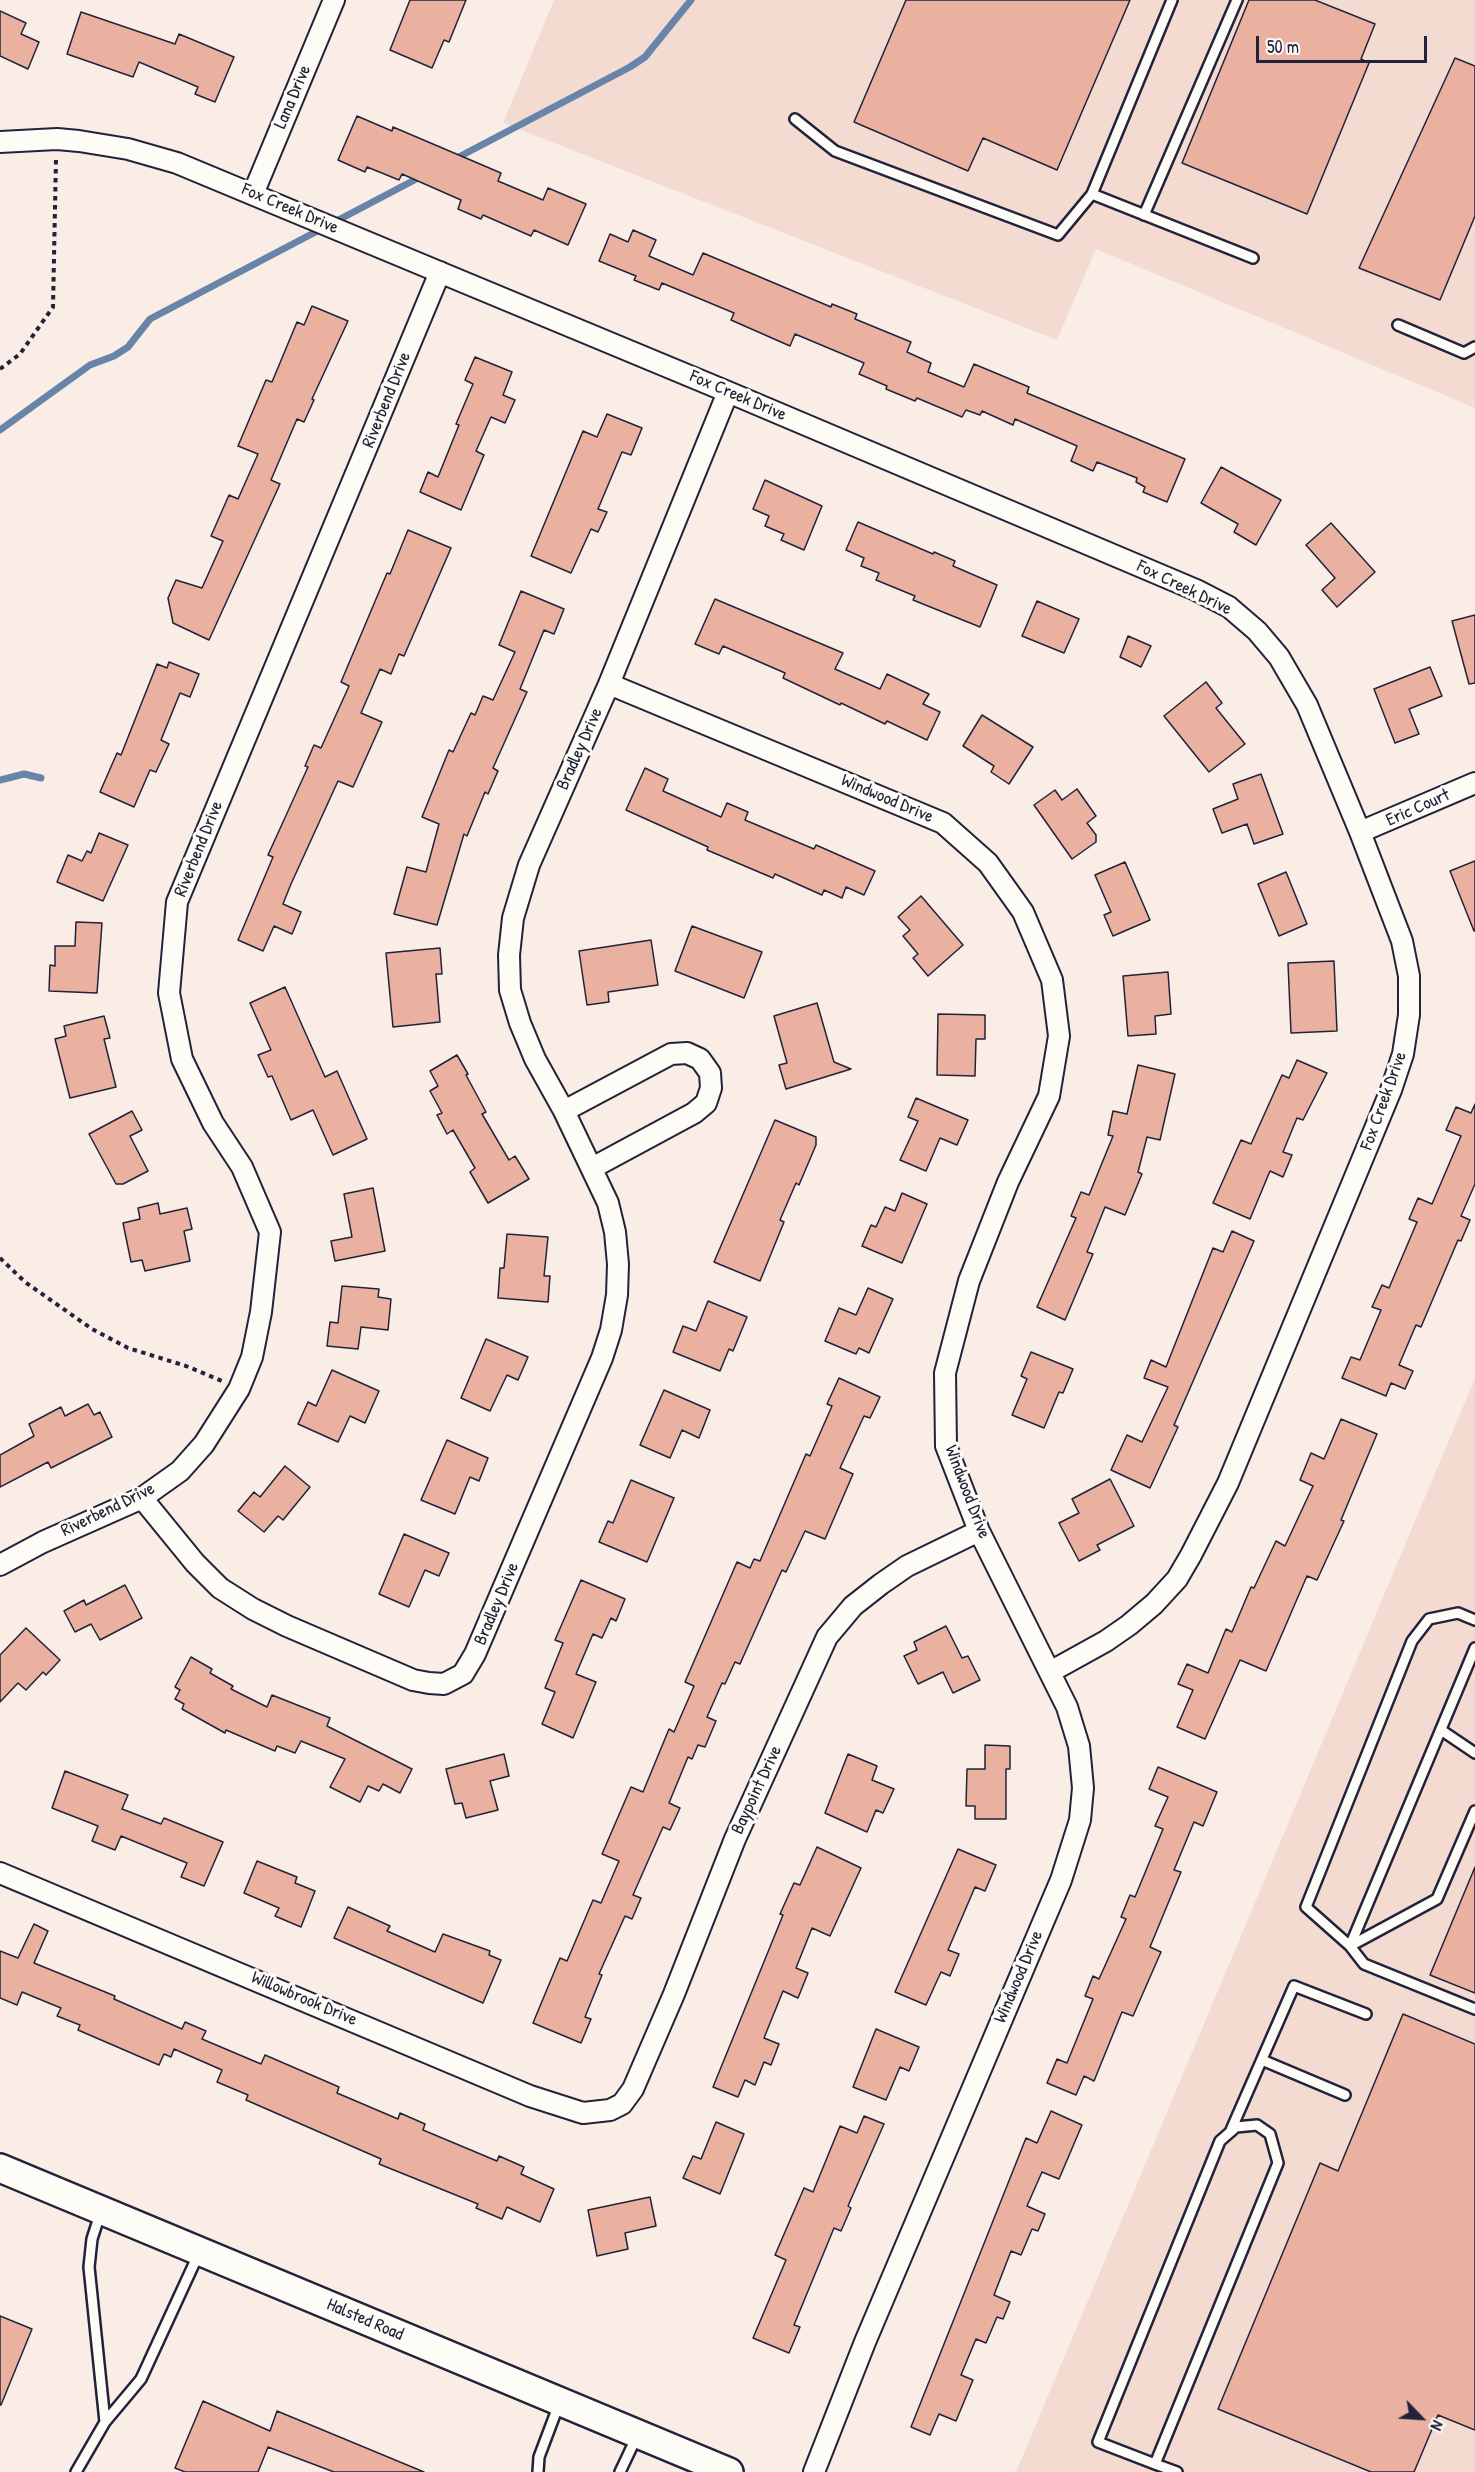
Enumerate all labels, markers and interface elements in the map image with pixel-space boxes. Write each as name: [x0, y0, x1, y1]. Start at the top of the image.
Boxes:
scale bar: [1259, 24, 1430, 62]
text: 50 m: [1267, 34, 1299, 59]
street label: Lana Drive: [270, 62, 316, 132]
street label: Fox Creek Drive: [238, 179, 342, 239]
street label: Riverbend Drive: [358, 349, 416, 451]
street label: Fox Creek Drive: [686, 366, 790, 426]
street label: Fox Creek Drive: [1133, 556, 1235, 620]
street label: Bradley Drive: [552, 705, 608, 793]
street label: Windwood Drive: [838, 770, 936, 828]
street label: Eric Court: [1383, 784, 1453, 832]
street label: Riverbend Drive: [170, 798, 228, 900]
street label: Fox Creek Drive: [1356, 1049, 1412, 1153]
street label: Windwood Drive: [939, 1442, 995, 1542]
street label: Riverbend Drive: [58, 1478, 158, 1542]
street label: Bradley Drive: [470, 1559, 524, 1649]
street label: Baypoint Drive: [727, 1742, 787, 1838]
street label: Windwood Drive: [990, 1928, 1048, 2026]
street label: Willowbrook Drive: [248, 1967, 360, 2031]
street label: Halsted Road: [323, 2294, 407, 2346]
north arrow: [1391, 2388, 1451, 2448]
text: N: [1426, 2417, 1449, 2434]

